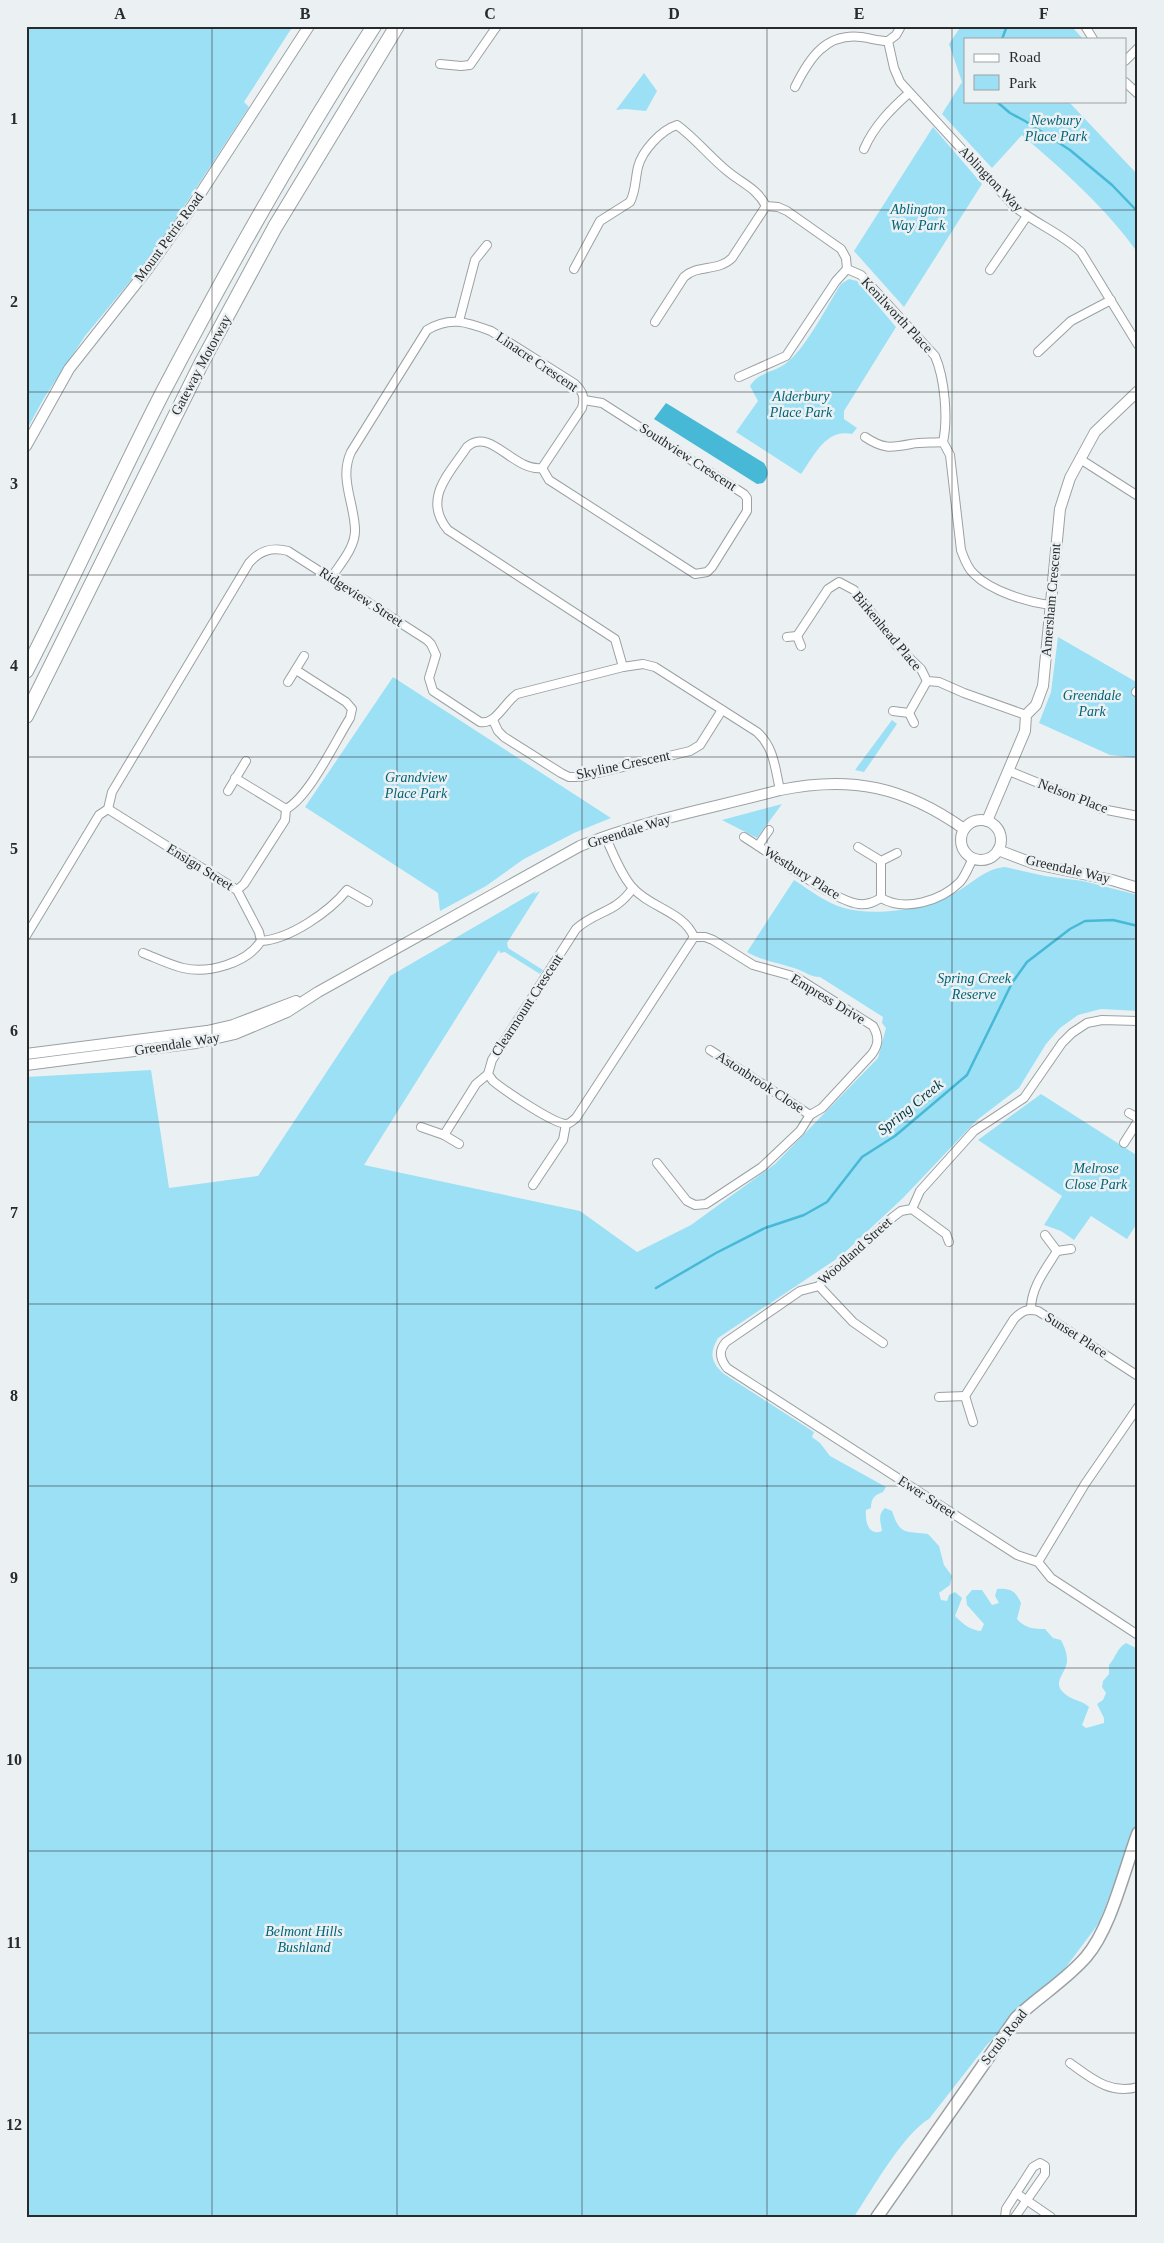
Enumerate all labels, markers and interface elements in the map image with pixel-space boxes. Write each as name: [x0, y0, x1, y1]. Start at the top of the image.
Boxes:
text: A: [114, 5, 126, 22]
text: B: [300, 5, 311, 22]
text: C: [484, 5, 496, 22]
text: D: [668, 5, 680, 22]
text: E: [854, 5, 864, 22]
text: F: [1039, 5, 1049, 22]
legend: [964, 38, 1126, 102]
text: Road: [1009, 49, 1041, 65]
text: Park: [1009, 75, 1037, 91]
text: 1: [10, 110, 18, 127]
park label: Newbury Place Park: [1024, 113, 1088, 144]
street label: Ablington Way: [956, 143, 1026, 215]
street label: Mount Petrie Road: [132, 189, 206, 285]
park label: Ablington Way Park: [889, 202, 946, 233]
street label: Kenilworth Place: [858, 274, 936, 356]
text: 2: [10, 293, 18, 310]
street label: Gateway Motorway: [168, 312, 234, 418]
street label: Linacre Crescent: [493, 329, 581, 395]
park label: Alderbury Place Park: [769, 389, 833, 420]
street label: Southview Crescent: [637, 420, 739, 494]
text: 3: [10, 475, 18, 492]
street label: Amersham Crescent: [1039, 543, 1063, 657]
street label: Ridgeview Street: [316, 564, 406, 630]
street label: Birkenhead Place: [850, 589, 924, 673]
text: 4: [10, 657, 18, 674]
park label: Greendale Park: [1063, 688, 1121, 719]
street label: Skyline Crescent: [575, 748, 671, 782]
park label: Grandview Place Park: [384, 770, 448, 801]
street label: Nelson Place: [1036, 776, 1110, 816]
street label: Greendale Way: [586, 811, 672, 851]
text: 5: [10, 840, 18, 857]
street label: Ensign Street: [164, 841, 236, 893]
street label: Westbury Place: [761, 844, 843, 902]
street label: Greendale Way: [1024, 852, 1112, 886]
street label: Clearmount Crescent: [488, 951, 566, 1059]
street label: Empress Drive: [788, 971, 868, 1027]
park label: Spring Creek Reserve: [937, 971, 1012, 1002]
text: 6: [10, 1022, 18, 1039]
street label: Greendale Way: [133, 1030, 221, 1058]
street label: Astonbrook Close: [713, 1048, 807, 1116]
water label: Spring Creek: [874, 1076, 946, 1138]
park label: Melrose Close Park: [1065, 1161, 1128, 1192]
text: 7: [10, 1204, 18, 1221]
street label: Woodland Street: [815, 1214, 895, 1288]
street label: Sunset Place: [1042, 1309, 1110, 1361]
text: 8: [10, 1387, 18, 1404]
street label: Ewer Street: [895, 1473, 959, 1521]
text: 9: [10, 1569, 18, 1586]
text: 10: [6, 1751, 22, 1768]
park label: Belmont Hills Bushland: [265, 1924, 343, 1955]
text: 11: [6, 1934, 22, 1951]
street label: Scrub Road: [978, 2006, 1030, 2068]
text: 12: [6, 2116, 22, 2133]

